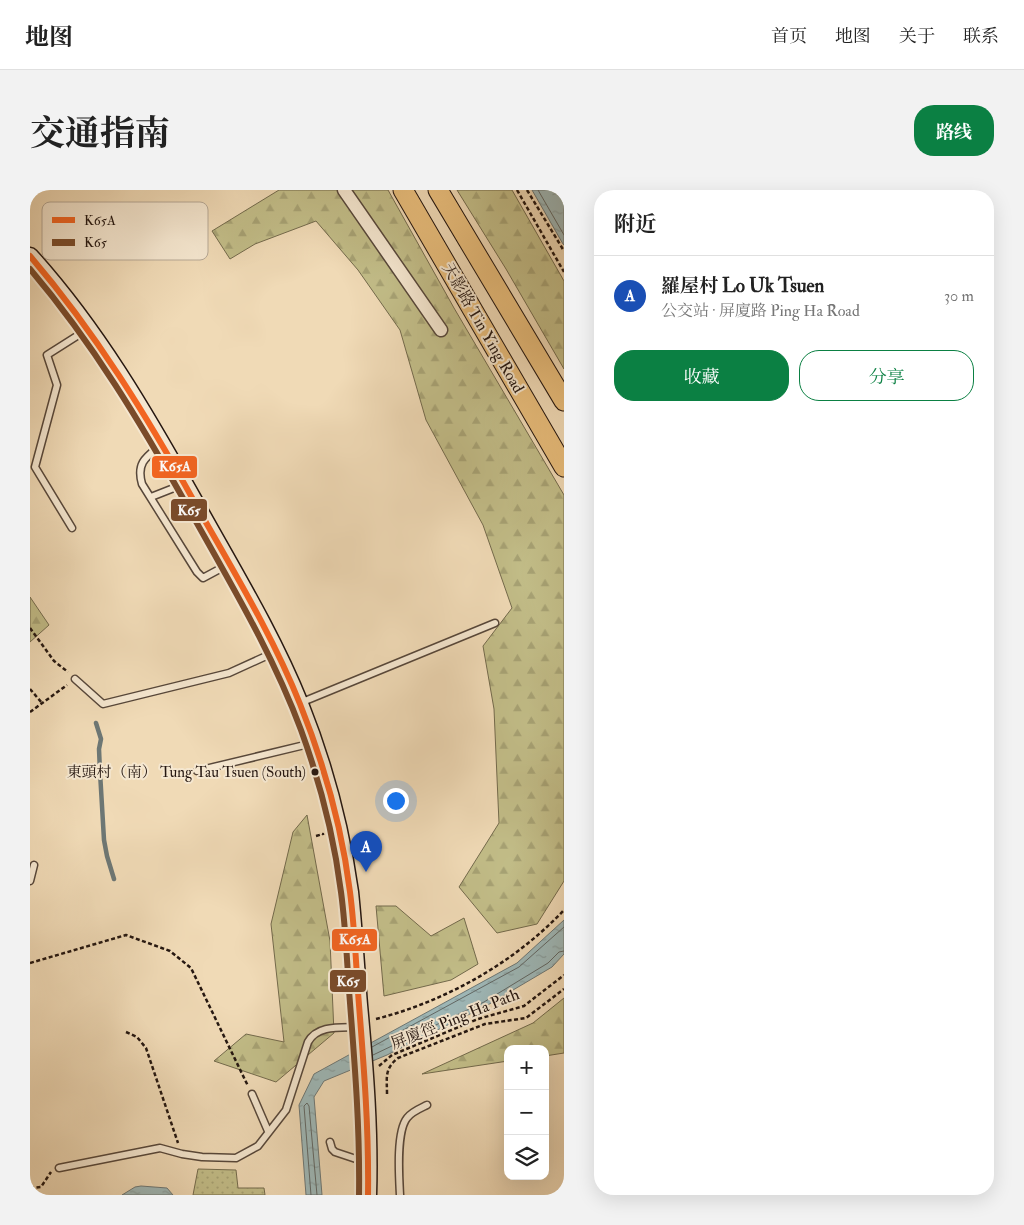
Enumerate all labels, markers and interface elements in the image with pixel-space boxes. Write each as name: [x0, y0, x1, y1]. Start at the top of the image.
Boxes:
text: 地图: [25, 22, 73, 53]
text: 首页: [771, 25, 807, 48]
text: 地图: [835, 25, 871, 48]
text: 关于: [899, 25, 935, 48]
text: 联系: [963, 25, 999, 48]
button: 路线: [914, 105, 994, 156]
text: 交通指南: [30, 112, 170, 156]
legend: [42, 202, 208, 260]
text: 附近: [614, 211, 656, 238]
text: K65A: [84, 212, 116, 229]
text: K65: [84, 234, 108, 251]
street label: 天影路 Tin Ying Road: [438, 259, 528, 397]
text: 羅屋村 Lo Uk Tsuen: [661, 274, 824, 298]
text: A: [625, 286, 635, 306]
text: 30 m: [944, 286, 974, 306]
text: 公交站 · 屏廈路 Ping Ha Road: [661, 301, 860, 321]
button: 收藏: [614, 350, 789, 401]
button: 分享: [799, 350, 974, 401]
line badge: K65A: [151, 455, 198, 479]
text: K65A: [159, 458, 191, 475]
line badge: K65: [170, 498, 208, 522]
text: K65: [178, 502, 201, 519]
place label: 東頭村（南） Tung Tau Tsuen (South): [67, 763, 306, 782]
marker: 東頭村（南） Tung Tau Tsuen (South): [310, 767, 320, 777]
your location: [383, 788, 409, 814]
pin: A: [350, 831, 382, 872]
line badge: K65A: [331, 928, 378, 952]
text: K65A: [339, 931, 371, 948]
line badge: K65: [329, 969, 367, 993]
text: K65: [337, 973, 360, 990]
street label: 屏廈徑 Ping Ha Path: [388, 984, 523, 1054]
map controls: [504, 1045, 549, 1180]
button: +: [504, 1045, 549, 1090]
button: −: [504, 1090, 549, 1135]
button: layers: [504, 1135, 549, 1180]

